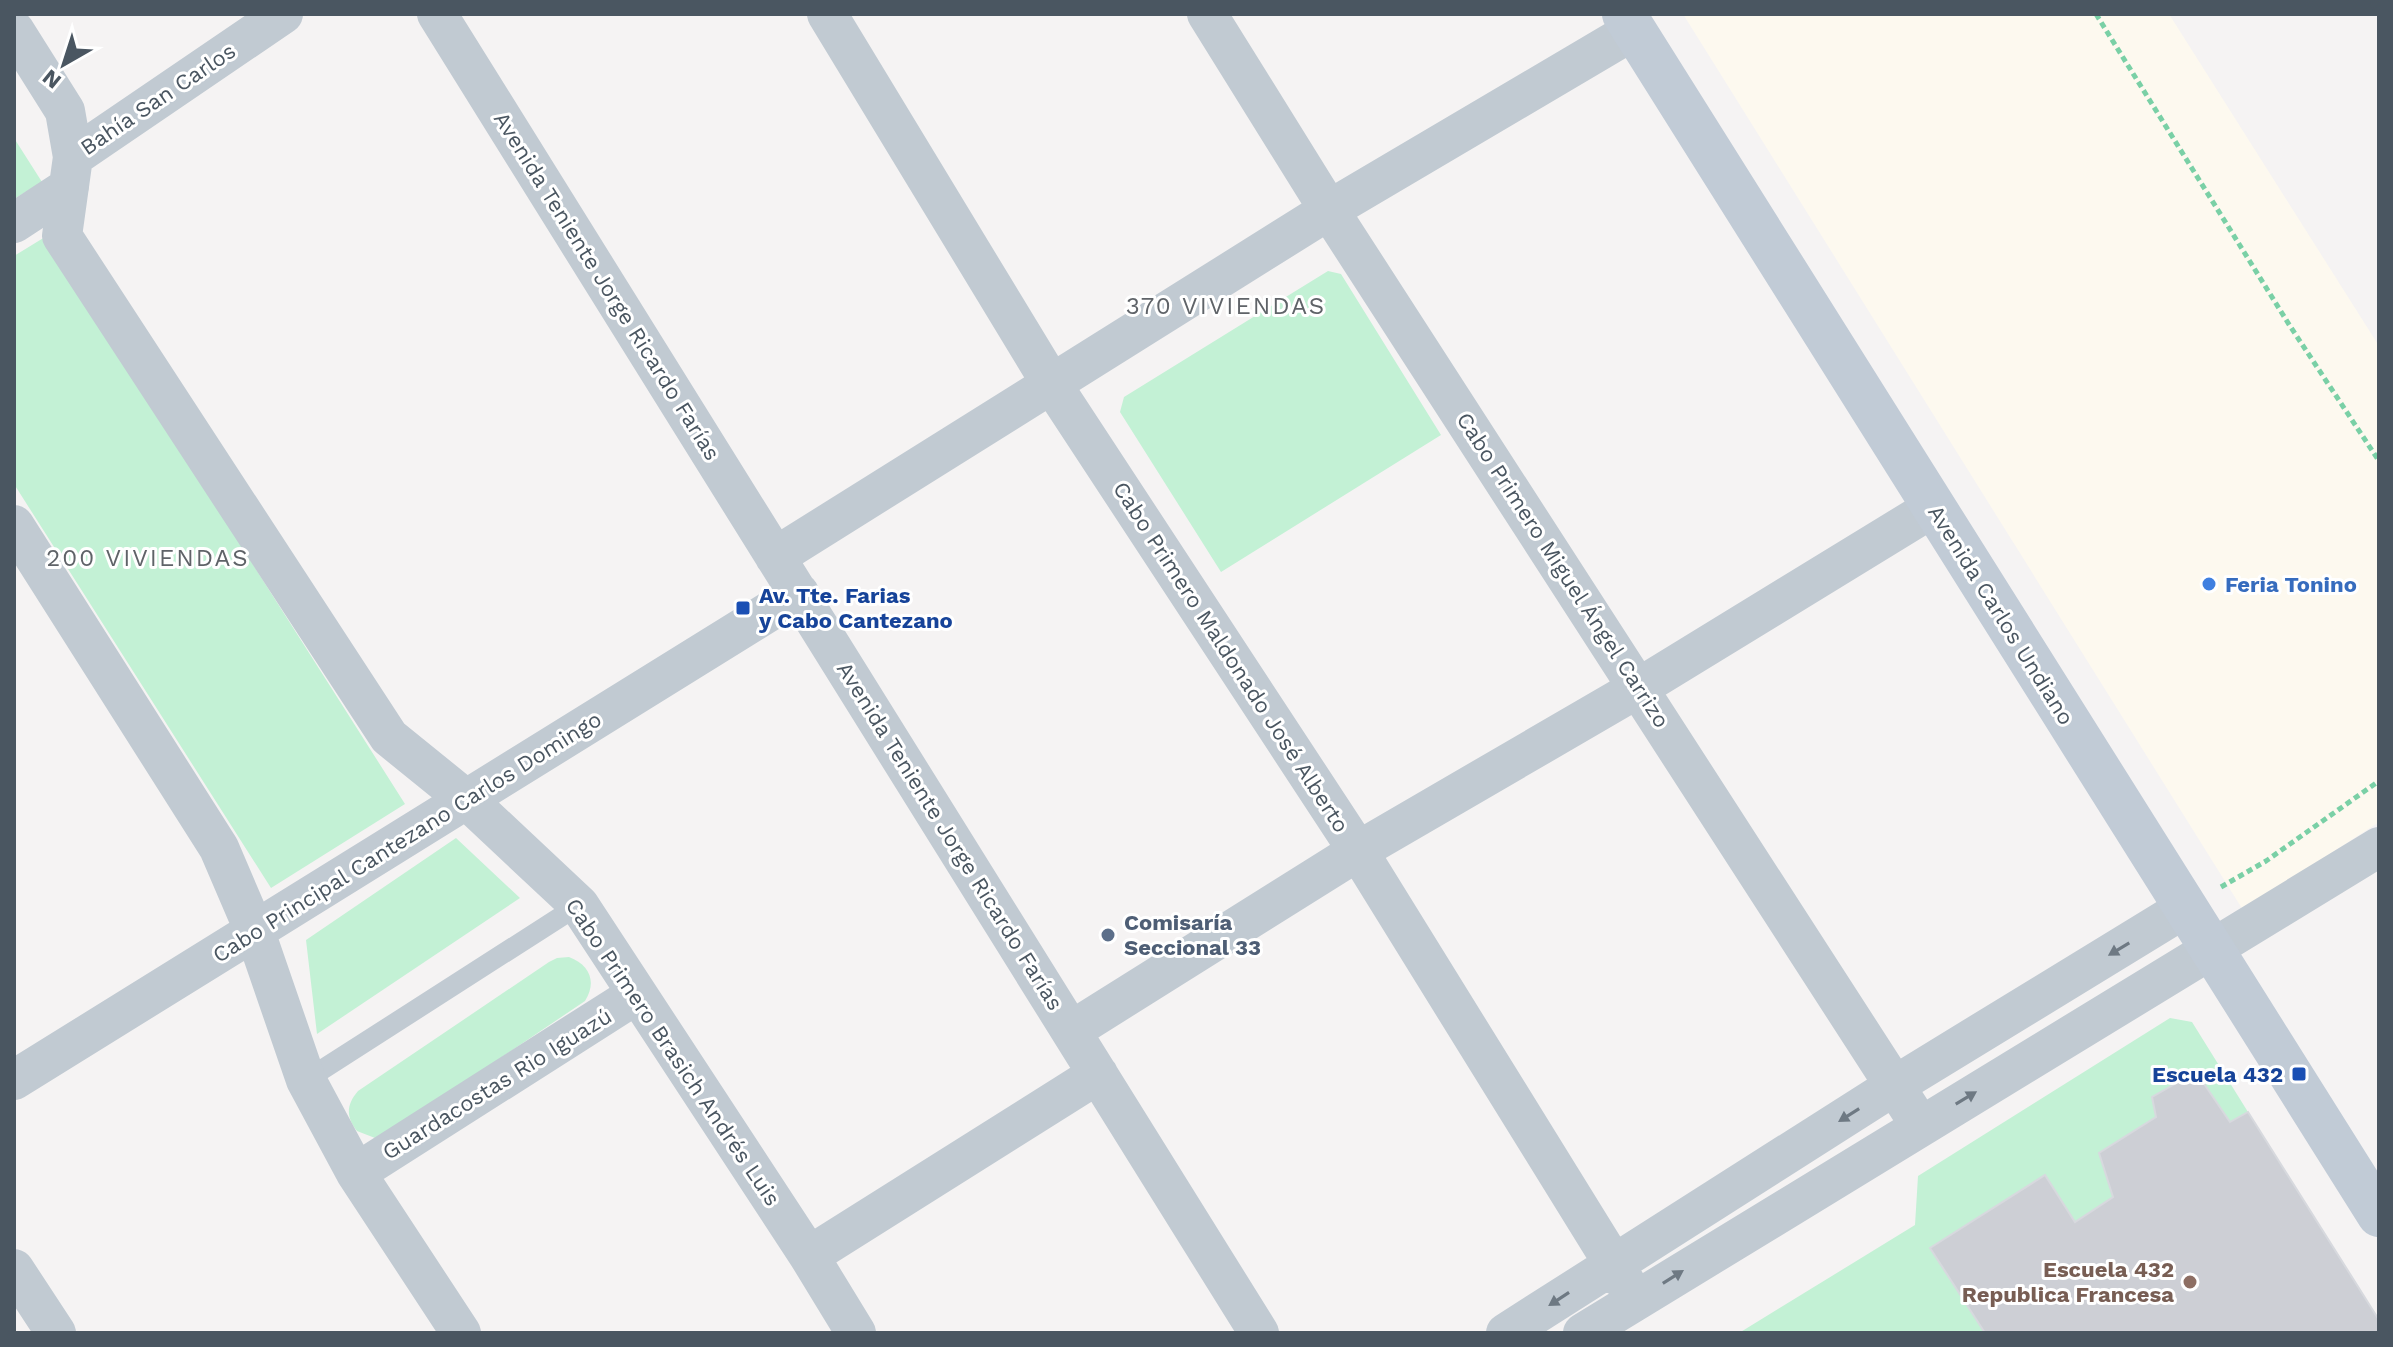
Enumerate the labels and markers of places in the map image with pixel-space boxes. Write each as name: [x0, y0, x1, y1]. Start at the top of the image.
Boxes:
place label: Feria Tonino: [2225, 572, 2357, 597]
marker: Feria Tonino: [2200, 575, 2218, 593]
place label: Av. Tte. Farias y Cabo Cantezano: [758, 583, 953, 633]
marker: Av. Tte. Farias y Cabo Cantezano: [734, 599, 752, 617]
place label: Comisaría Seccional 33: [1124, 910, 1261, 960]
marker: Comisaría Seccional 33: [1099, 926, 1117, 944]
place label: Escuela 432: [2152, 1062, 2283, 1087]
marker: Escuela 432: [2290, 1065, 2308, 1083]
place label: Escuela 432 Republica Francesa: [1962, 1257, 2174, 1307]
marker: Escuela 432 Republica Francesa: [2181, 1273, 2199, 1291]

